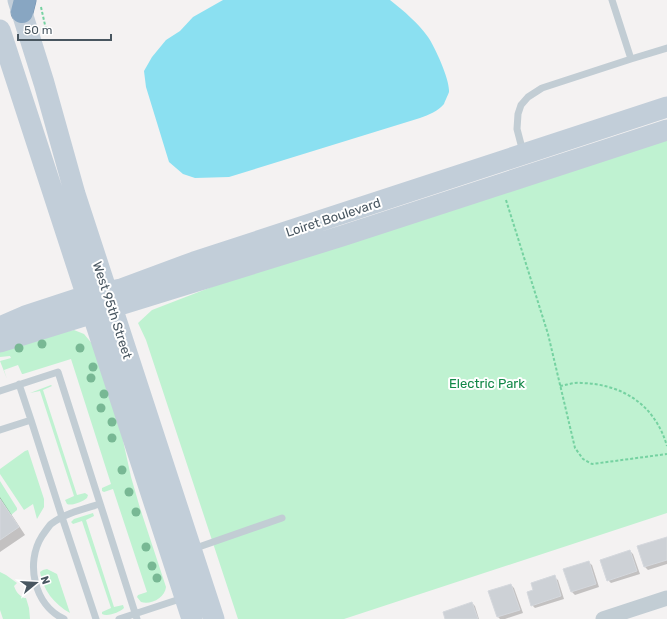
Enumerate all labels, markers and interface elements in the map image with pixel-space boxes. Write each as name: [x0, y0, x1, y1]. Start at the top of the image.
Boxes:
scale bar: [18, 16, 111, 42]
text: 50 m: [24, 23, 52, 37]
street label: Loiret Boulevard: [284, 195, 383, 240]
street label: West 95th Street: [90, 260, 135, 361]
park label: Electric Park: [449, 376, 525, 391]
north arrow: [16, 563, 56, 603]
text: N: [38, 574, 52, 586]

